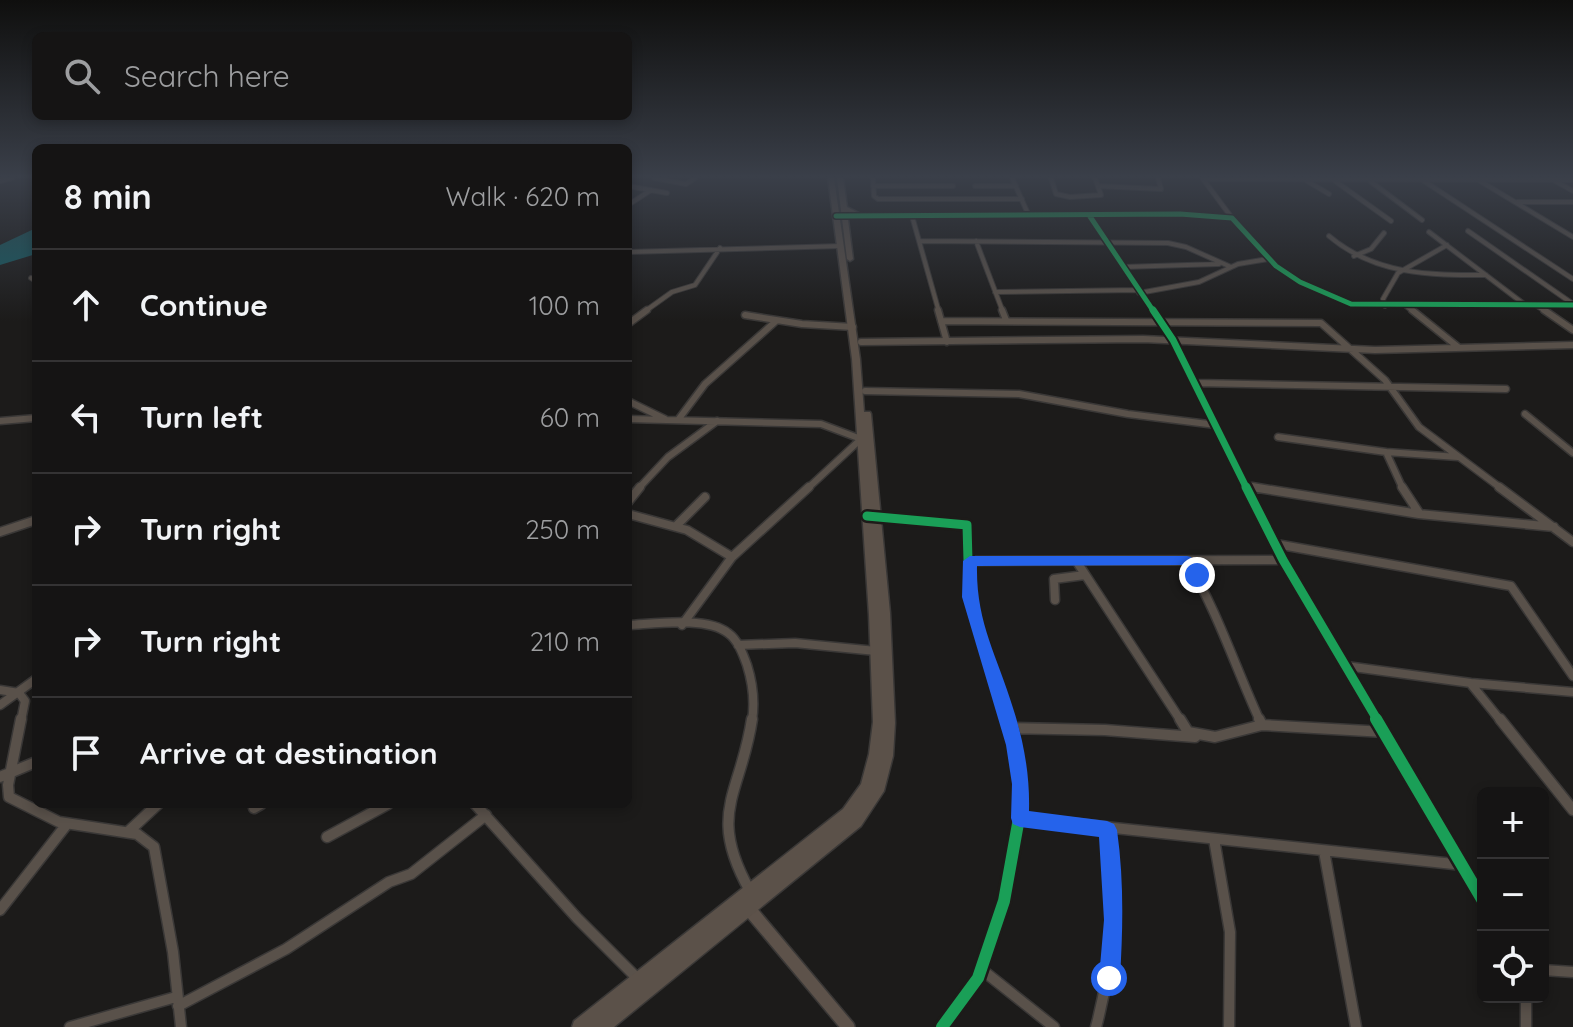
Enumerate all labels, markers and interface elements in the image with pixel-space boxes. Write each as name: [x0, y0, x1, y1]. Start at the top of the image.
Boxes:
search box: [32, 32, 632, 120]
icon: search: [60, 54, 104, 98]
text: Search here: [124, 57, 290, 95]
text: 8 min: [64, 175, 152, 218]
text: Walk · 620 m: [446, 180, 600, 213]
icon: ahead: [64, 283, 108, 327]
text: Continue: [140, 286, 268, 324]
text: 100 m: [529, 289, 600, 322]
icon: left: [64, 395, 108, 439]
text: Turn left: [140, 398, 263, 436]
text: 60 m: [540, 401, 600, 434]
icon: right: [64, 507, 108, 551]
text: Turn right: [140, 510, 281, 548]
text: 250 m: [525, 513, 600, 546]
route end: [1179, 557, 1215, 593]
icon: right: [64, 619, 108, 663]
text: Turn right: [140, 622, 281, 660]
text: 210 m: [530, 625, 600, 658]
icon: arrive: [64, 731, 108, 775]
text: Arrive at destination: [140, 734, 438, 772]
map controls: [1477, 787, 1549, 1003]
button: +: [1477, 787, 1549, 859]
button: −: [1477, 859, 1549, 931]
button: locate: [1477, 931, 1549, 1003]
route start: [1091, 960, 1127, 996]

